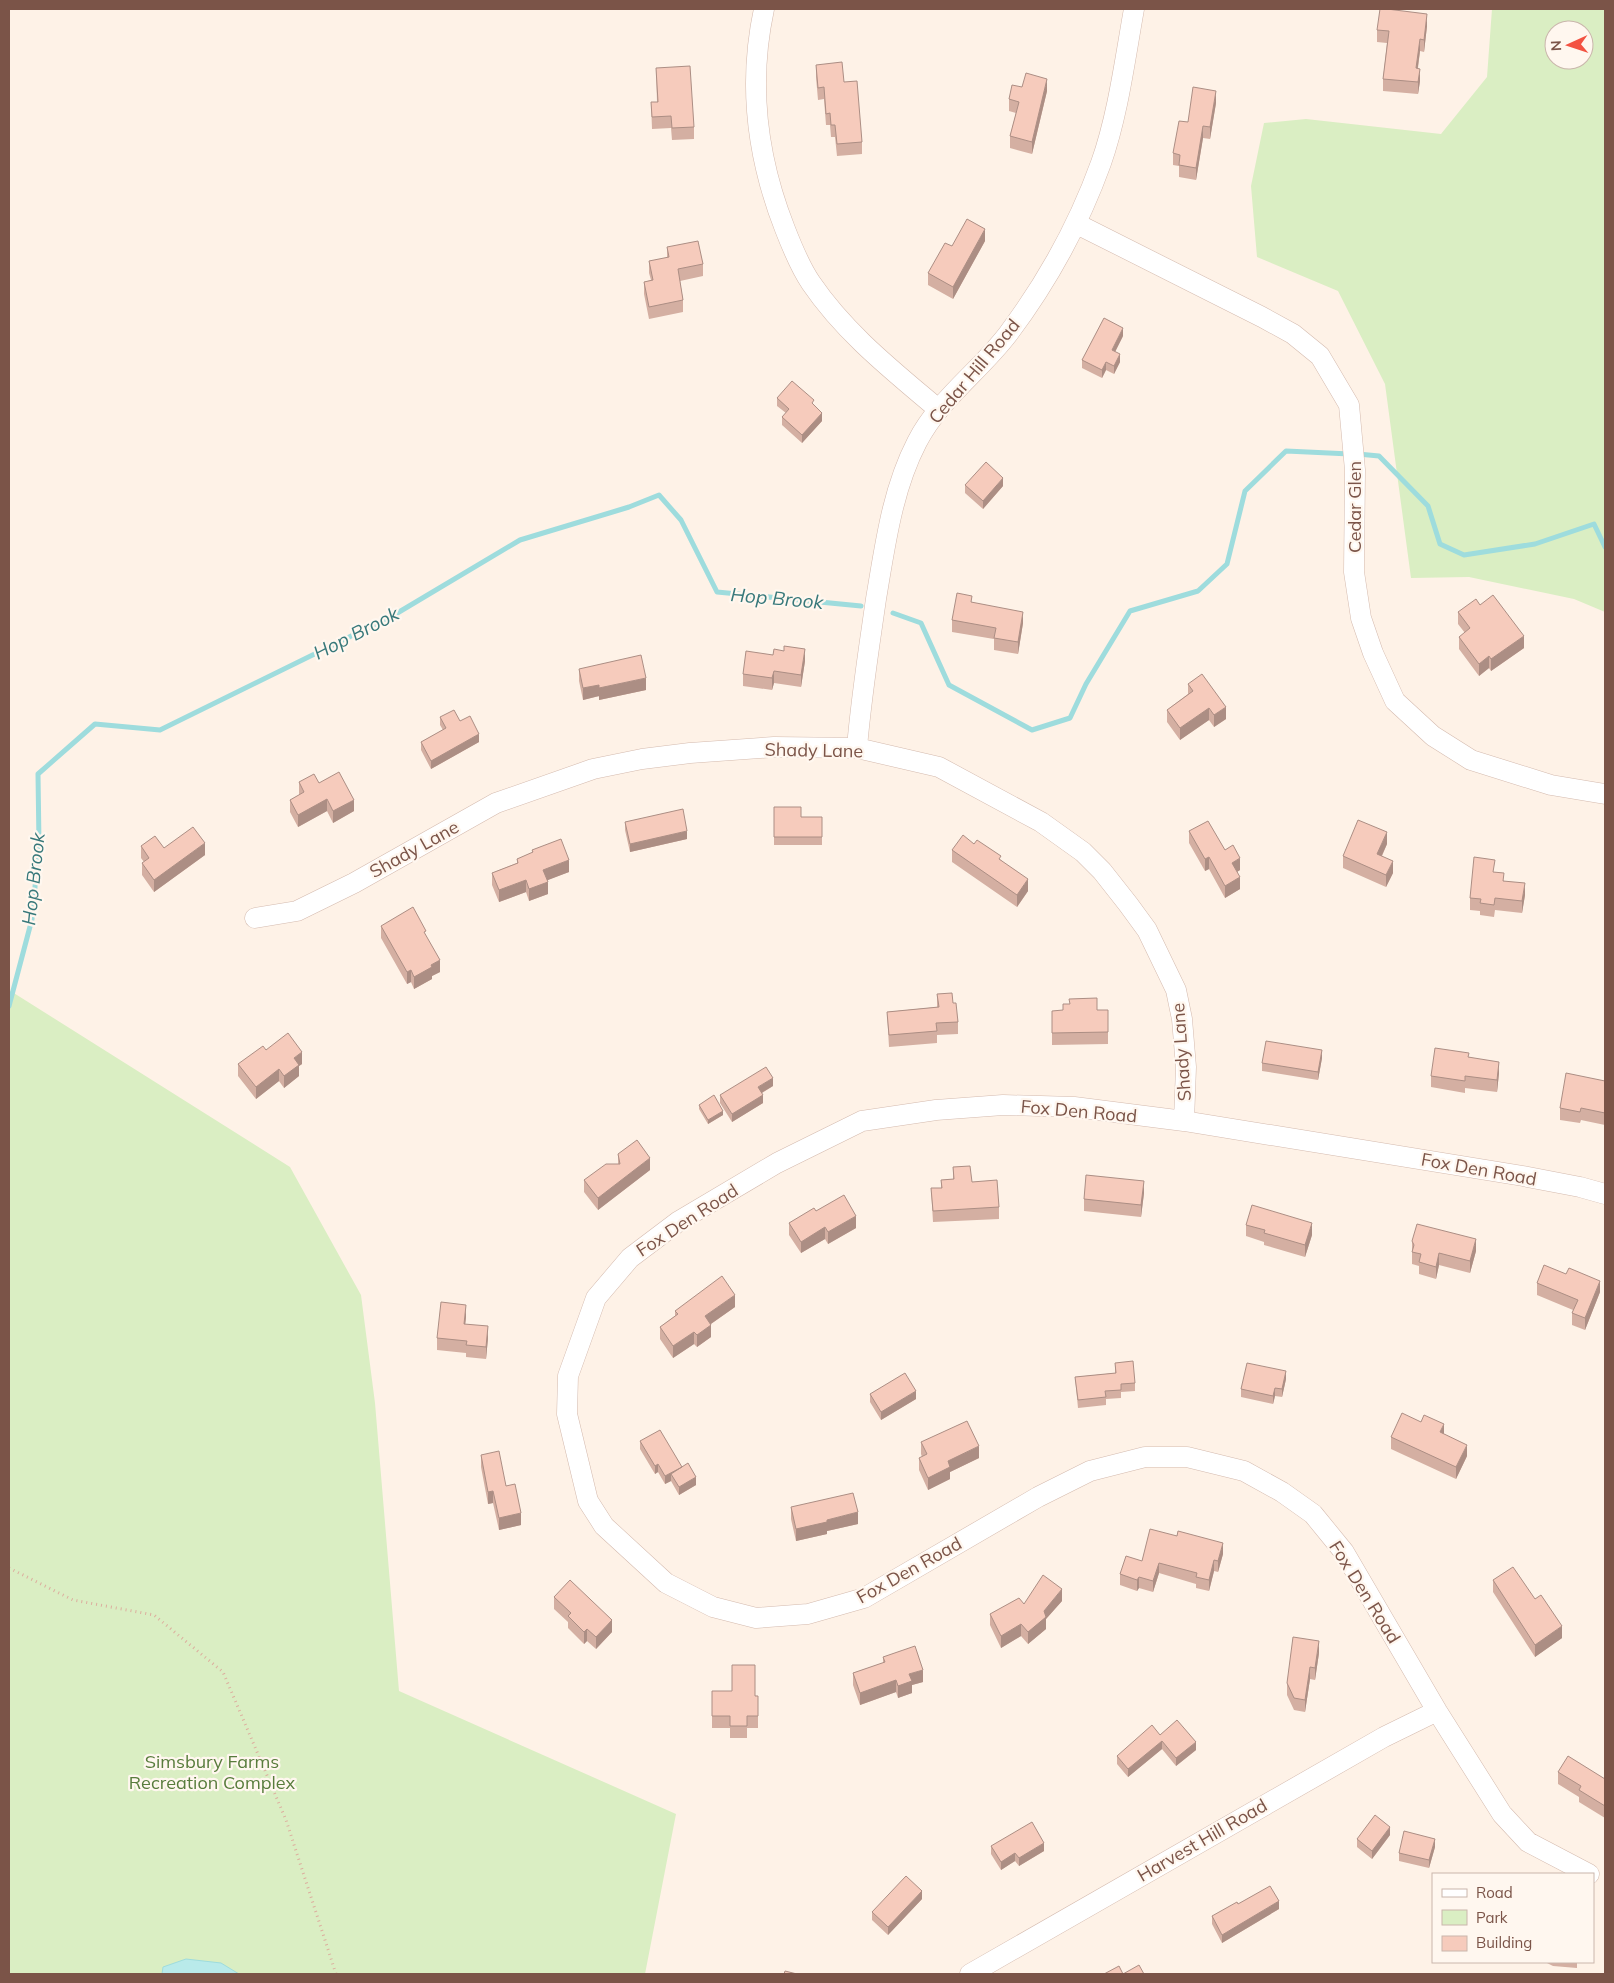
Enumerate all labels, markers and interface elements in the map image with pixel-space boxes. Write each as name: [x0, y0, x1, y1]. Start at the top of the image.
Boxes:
north arrow: [1544, 20, 1594, 70]
text: N: [1547, 40, 1565, 51]
street label: Cedar Hill Road: [923, 314, 1025, 428]
street label: Cedar Glen: [1343, 461, 1366, 553]
water label: Hop Brook: [730, 582, 826, 614]
water label: Hop Brook: [309, 601, 404, 665]
street label: Shady Lane: [765, 738, 863, 762]
street label: Shady Lane: [365, 815, 463, 883]
water label: Hop Brook: [16, 830, 50, 926]
street label: Shady Lane: [1166, 1002, 1196, 1102]
street label: Fox Den Road: [1020, 1094, 1138, 1128]
street label: Fox Den Road: [1419, 1148, 1539, 1190]
street label: Fox Den Road: [632, 1179, 742, 1261]
street label: Fox Den Road: [852, 1532, 966, 1608]
street label: Fox Den Road: [1324, 1536, 1406, 1648]
park label: Simsbury Farms Recreation Complex: [129, 1750, 295, 1794]
street label: Harvest Hill Road: [1133, 1793, 1271, 1887]
legend: [1432, 1873, 1594, 1963]
text: Road: [1476, 1883, 1513, 1902]
text: Park: [1476, 1908, 1508, 1927]
text: Building: [1476, 1933, 1532, 1952]

